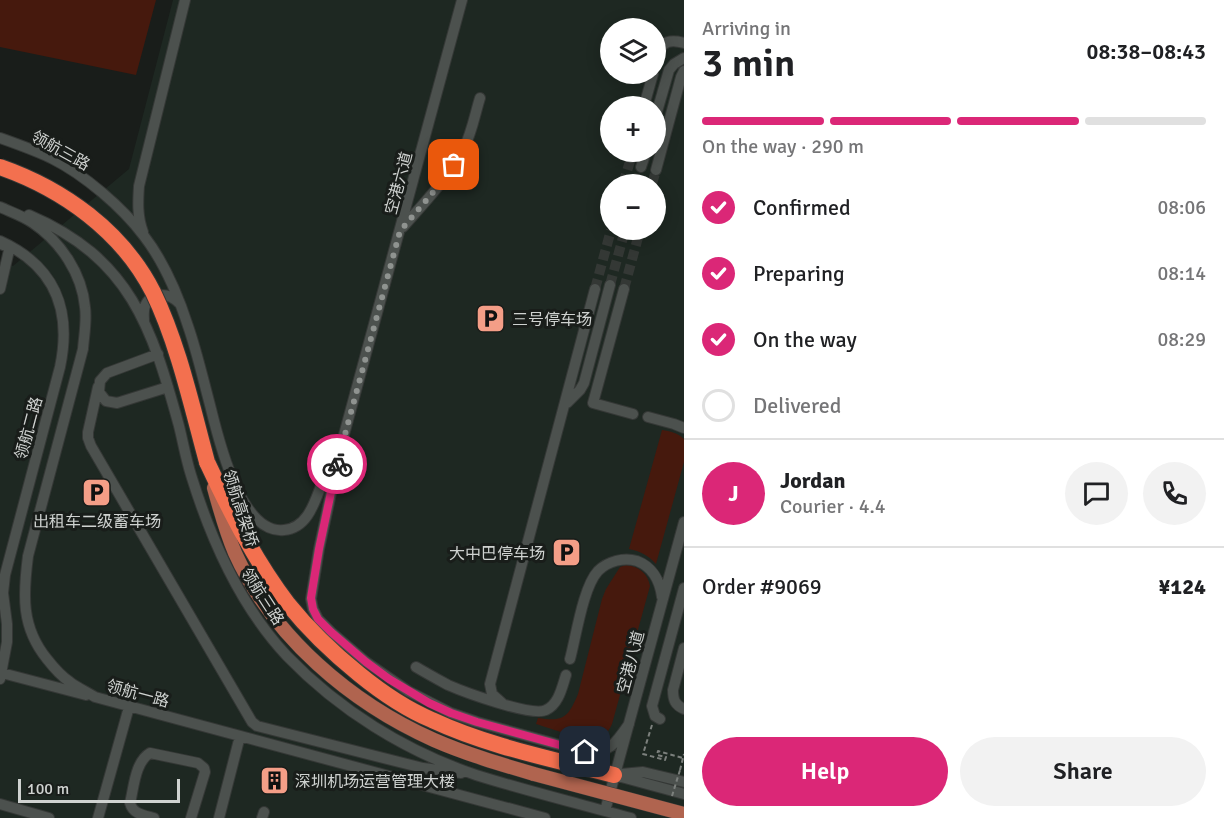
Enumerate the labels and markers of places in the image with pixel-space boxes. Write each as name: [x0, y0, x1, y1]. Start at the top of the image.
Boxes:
pin: [428, 139, 479, 190]
parking icon: 三号停车场: [475, 303, 507, 335]
place label: 三号停车场: [512, 310, 592, 330]
parking icon: 出租车二级蓄车场: [81, 477, 113, 509]
place label: 出租车二级蓄车场: [33, 512, 161, 532]
parking icon: 大中巴停车场: [550, 537, 582, 569]
place label: 大中巴停车场: [449, 544, 545, 564]
pin: [559, 726, 610, 777]
building icon: 深圳机场运营管理大楼: [258, 765, 290, 797]
place label: 深圳机场运营管理大楼: [295, 772, 455, 792]

